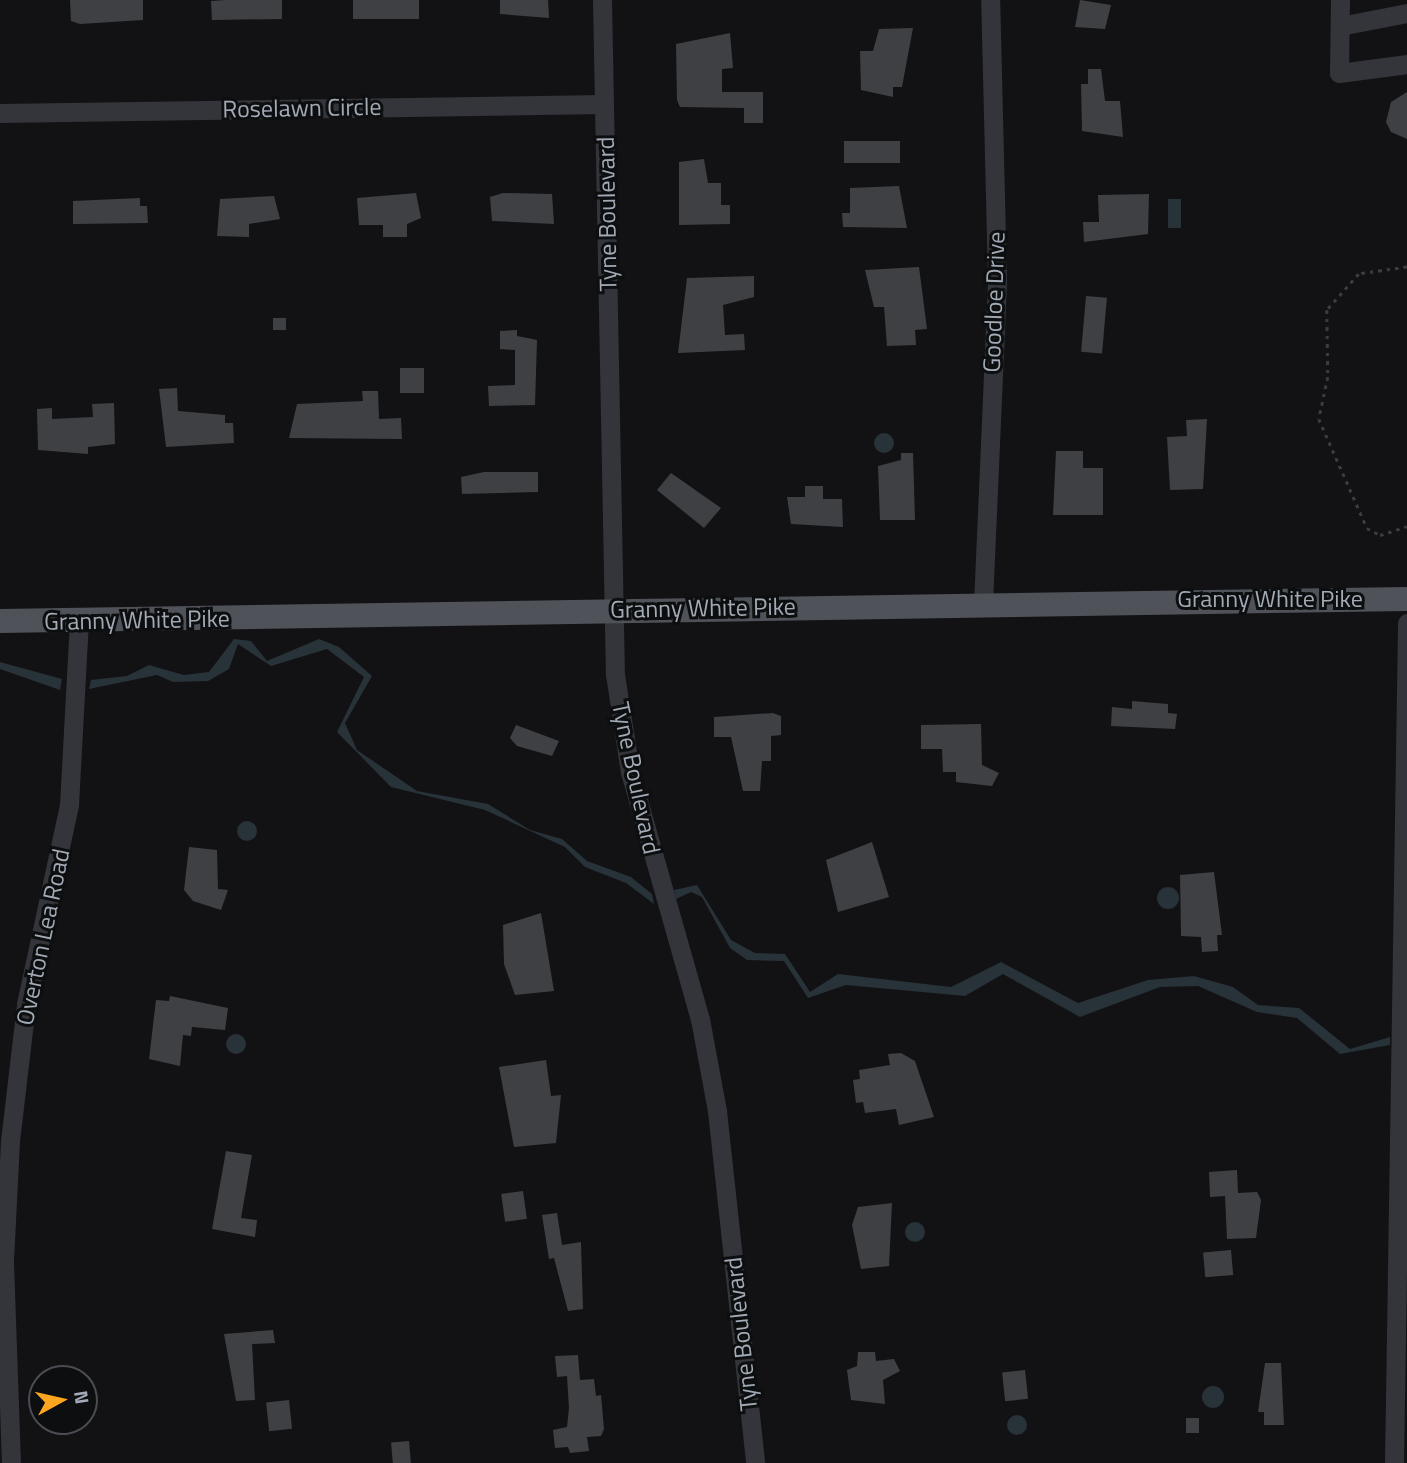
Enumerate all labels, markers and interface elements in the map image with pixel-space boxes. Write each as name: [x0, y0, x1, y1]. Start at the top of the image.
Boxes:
street label: Roselawn Circle: [222, 92, 382, 124]
street label: Tyne Boulevard: [591, 136, 623, 292]
street label: Goodloe Drive: [977, 231, 1011, 373]
street label: Granny White Pike: [1177, 585, 1363, 613]
street label: Granny White Pike: [610, 592, 796, 624]
street label: Granny White Pike: [44, 604, 230, 636]
street label: Tyne Boulevard: [606, 699, 666, 857]
street label: Overton Lea Road: [10, 846, 76, 1028]
street label: Tyne Boulevard: [719, 1256, 763, 1412]
north arrow: [28, 1365, 98, 1435]
text: N: [67, 1389, 98, 1406]

